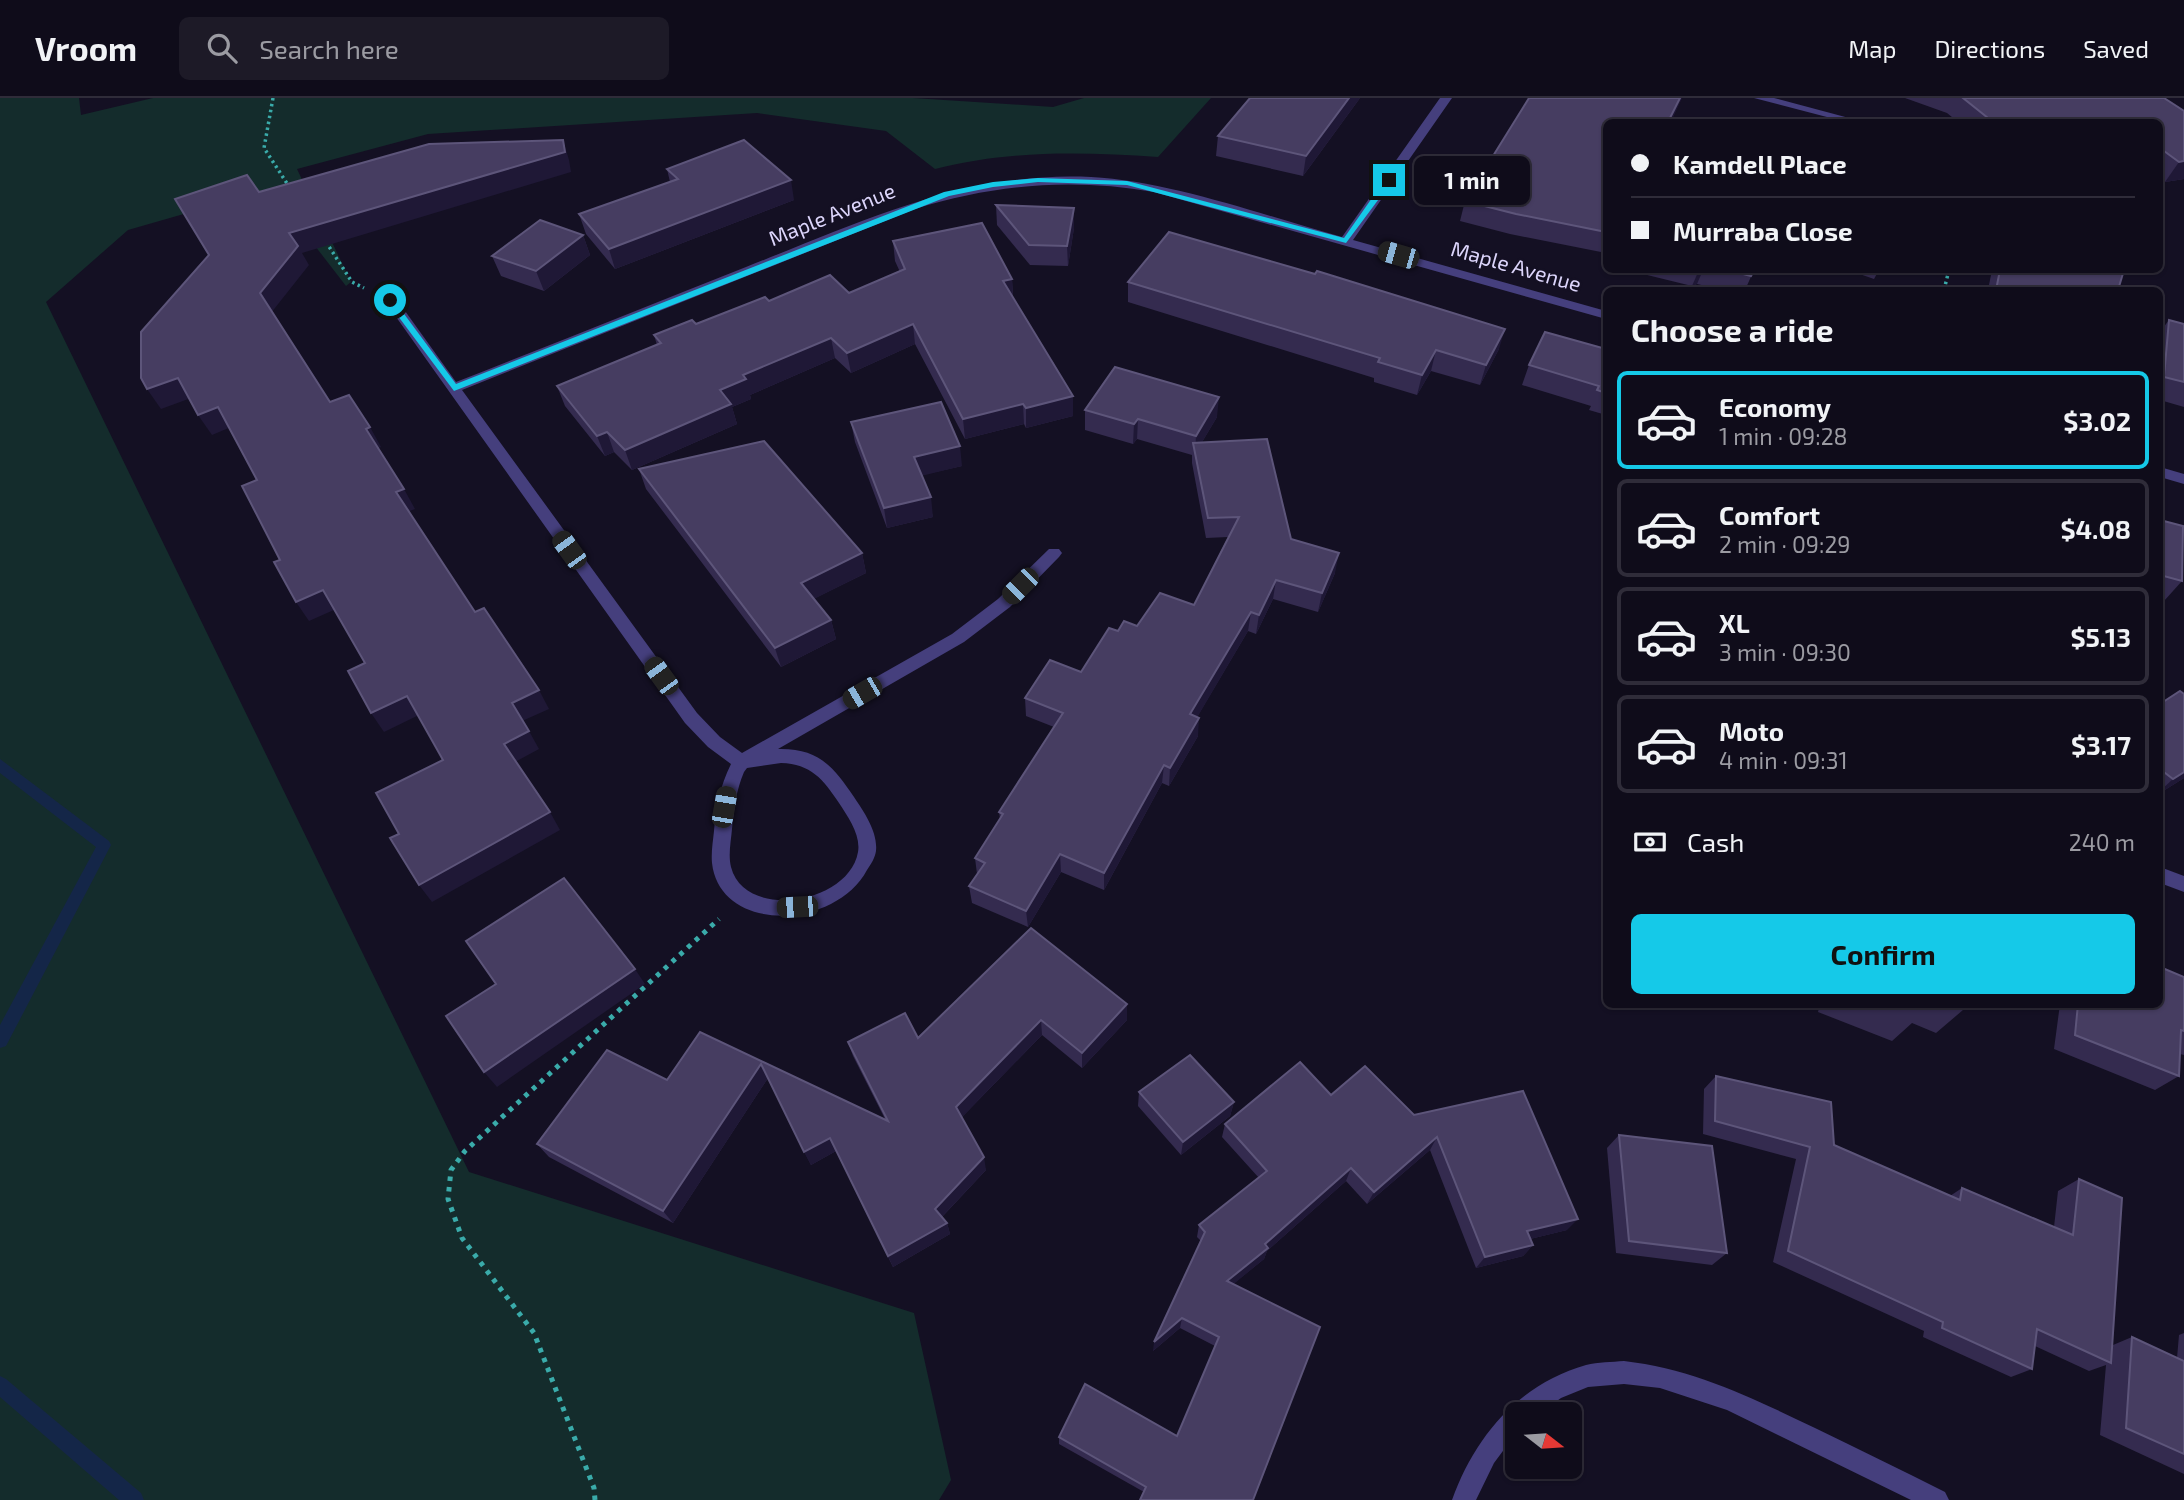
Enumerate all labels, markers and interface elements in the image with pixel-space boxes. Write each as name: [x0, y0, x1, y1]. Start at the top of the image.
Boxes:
search box: [179, 17, 669, 80]
text: Vroom: [35, 28, 137, 68]
icon: search: [203, 29, 241, 67]
text: Search here: [259, 33, 399, 64]
text: Map: [1848, 34, 1896, 63]
text: Directions: [1934, 34, 2045, 63]
text: Saved: [2083, 34, 2149, 63]
text: Kamdell Place: [1673, 148, 1847, 179]
callout: 1 min: [1414, 155, 1529, 204]
route end: [1373, 164, 1405, 196]
text: 1 min: [1444, 166, 1500, 194]
street label: Maple Avenue: [765, 177, 898, 250]
text: Murraba Close: [1673, 215, 1853, 246]
street label: Maple Avenue: [1448, 235, 1584, 296]
car: [1375, 239, 1422, 271]
route start: [374, 284, 406, 316]
text: Choose a ride: [1631, 310, 1834, 348]
icon: car: [1635, 389, 1698, 452]
text: Economy: [1719, 391, 1831, 422]
text: $3.02: [2063, 405, 2131, 436]
text: 1 min · 09:28: [1719, 422, 1848, 450]
icon: car: [1635, 497, 1698, 560]
text: Comfort: [1719, 499, 1820, 530]
text: $4.08: [2060, 513, 2131, 544]
car: [549, 527, 590, 573]
text: 2 min · 09:29: [1719, 530, 1851, 558]
car: [998, 564, 1043, 608]
icon: car: [1635, 605, 1698, 668]
text: XL: [1719, 607, 1750, 638]
text: $5.13: [2070, 621, 2131, 652]
text: 3 min · 09:30: [1719, 638, 1851, 666]
car: [641, 653, 682, 699]
car: [839, 673, 886, 713]
icon: car: [1635, 713, 1698, 776]
text: Moto: [1719, 715, 1784, 746]
text: $3.17: [2071, 729, 2131, 760]
text: 4 min · 09:31: [1719, 746, 1848, 774]
car: [711, 784, 738, 830]
icon: cash: [1631, 823, 1669, 861]
text: Cash: [1687, 826, 1744, 857]
text: 240 m: [2069, 828, 2135, 856]
car: [776, 895, 819, 919]
button: Confirm: [1631, 914, 2135, 994]
north arrow: [1505, 1402, 1582, 1479]
map controls: [1505, 1402, 1582, 1479]

